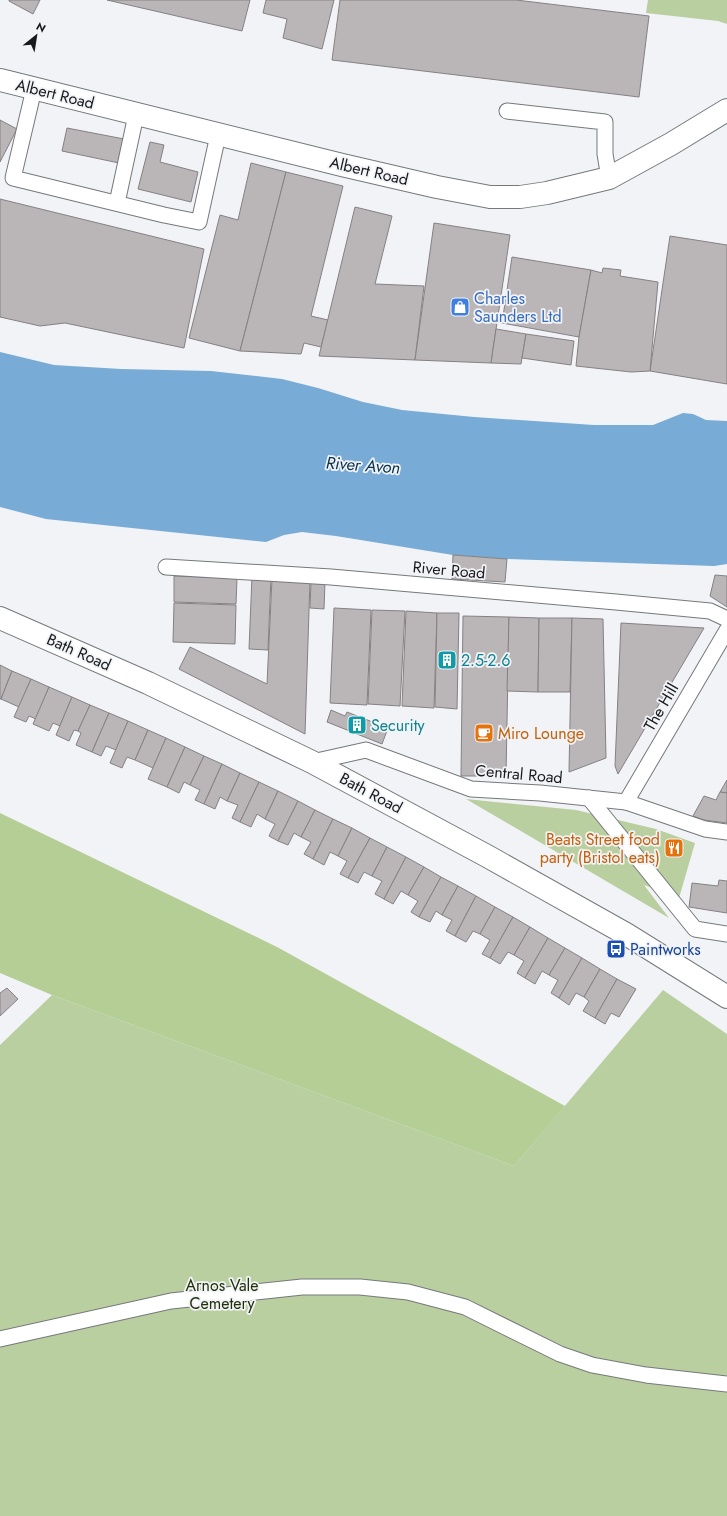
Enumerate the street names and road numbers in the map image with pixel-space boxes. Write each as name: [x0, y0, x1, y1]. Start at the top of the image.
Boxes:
street label: Albert Road: [13, 73, 97, 115]
street label: Albert Road: [327, 151, 411, 191]
street label: River Road: [412, 555, 486, 585]
street label: Bath Road: [43, 628, 115, 676]
street label: The Hill: [638, 679, 684, 735]
street label: Central Road: [474, 759, 564, 789]
street label: Bath Road: [335, 767, 407, 819]

